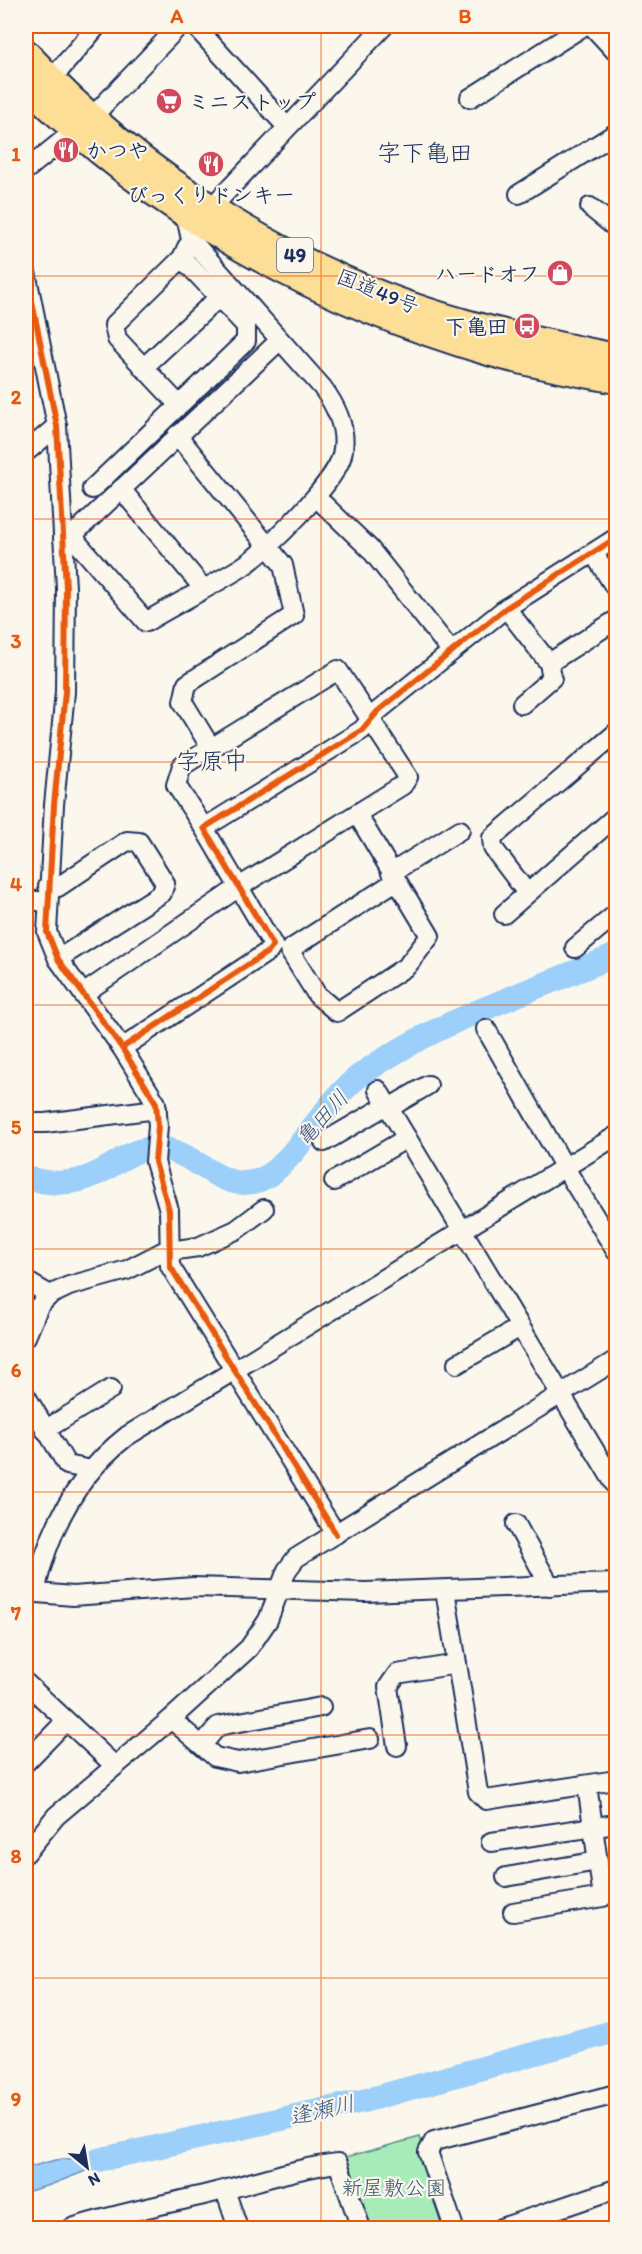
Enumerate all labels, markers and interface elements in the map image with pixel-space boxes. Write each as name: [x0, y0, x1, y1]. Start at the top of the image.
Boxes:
text: A: [170, 4, 184, 28]
text: B: [459, 4, 472, 28]
supermarket icon: ミニストップ: [154, 86, 184, 116]
place label: ミニストップ: [188, 89, 316, 114]
restaurant icon: かつや: [51, 135, 81, 165]
place label: かつや: [86, 138, 149, 163]
district label: 字下亀田: [377, 138, 473, 167]
text: 1: [11, 142, 21, 166]
restaurant icon: びっくりドンキー: [196, 149, 226, 179]
place label: びっくりドンキー: [127, 182, 295, 207]
road number: 49: [277, 238, 313, 272]
shop icon: ハードオフ: [545, 258, 575, 288]
place label: ハードオフ: [435, 261, 540, 286]
street label: 国道49号: [333, 263, 423, 319]
bus stop icon: 下亀田: [512, 311, 542, 341]
place label: 下亀田: [445, 314, 508, 339]
text: 2: [11, 385, 22, 409]
text: 3: [11, 629, 22, 653]
district label: 字原中: [176, 746, 248, 775]
text: 4: [10, 872, 22, 896]
water label: 亀田川: [290, 1084, 354, 1152]
text: 5: [11, 1115, 22, 1139]
text: 6: [11, 1358, 22, 1382]
text: 7: [10, 1601, 21, 1625]
text: 8: [11, 1844, 22, 1868]
text: 9: [11, 2087, 21, 2111]
water label: 逢瀬川: [287, 2089, 357, 2131]
north arrow: [57, 2137, 117, 2197]
text: N: [85, 2169, 104, 2190]
park label: 新屋敷公園: [342, 2175, 447, 2200]

